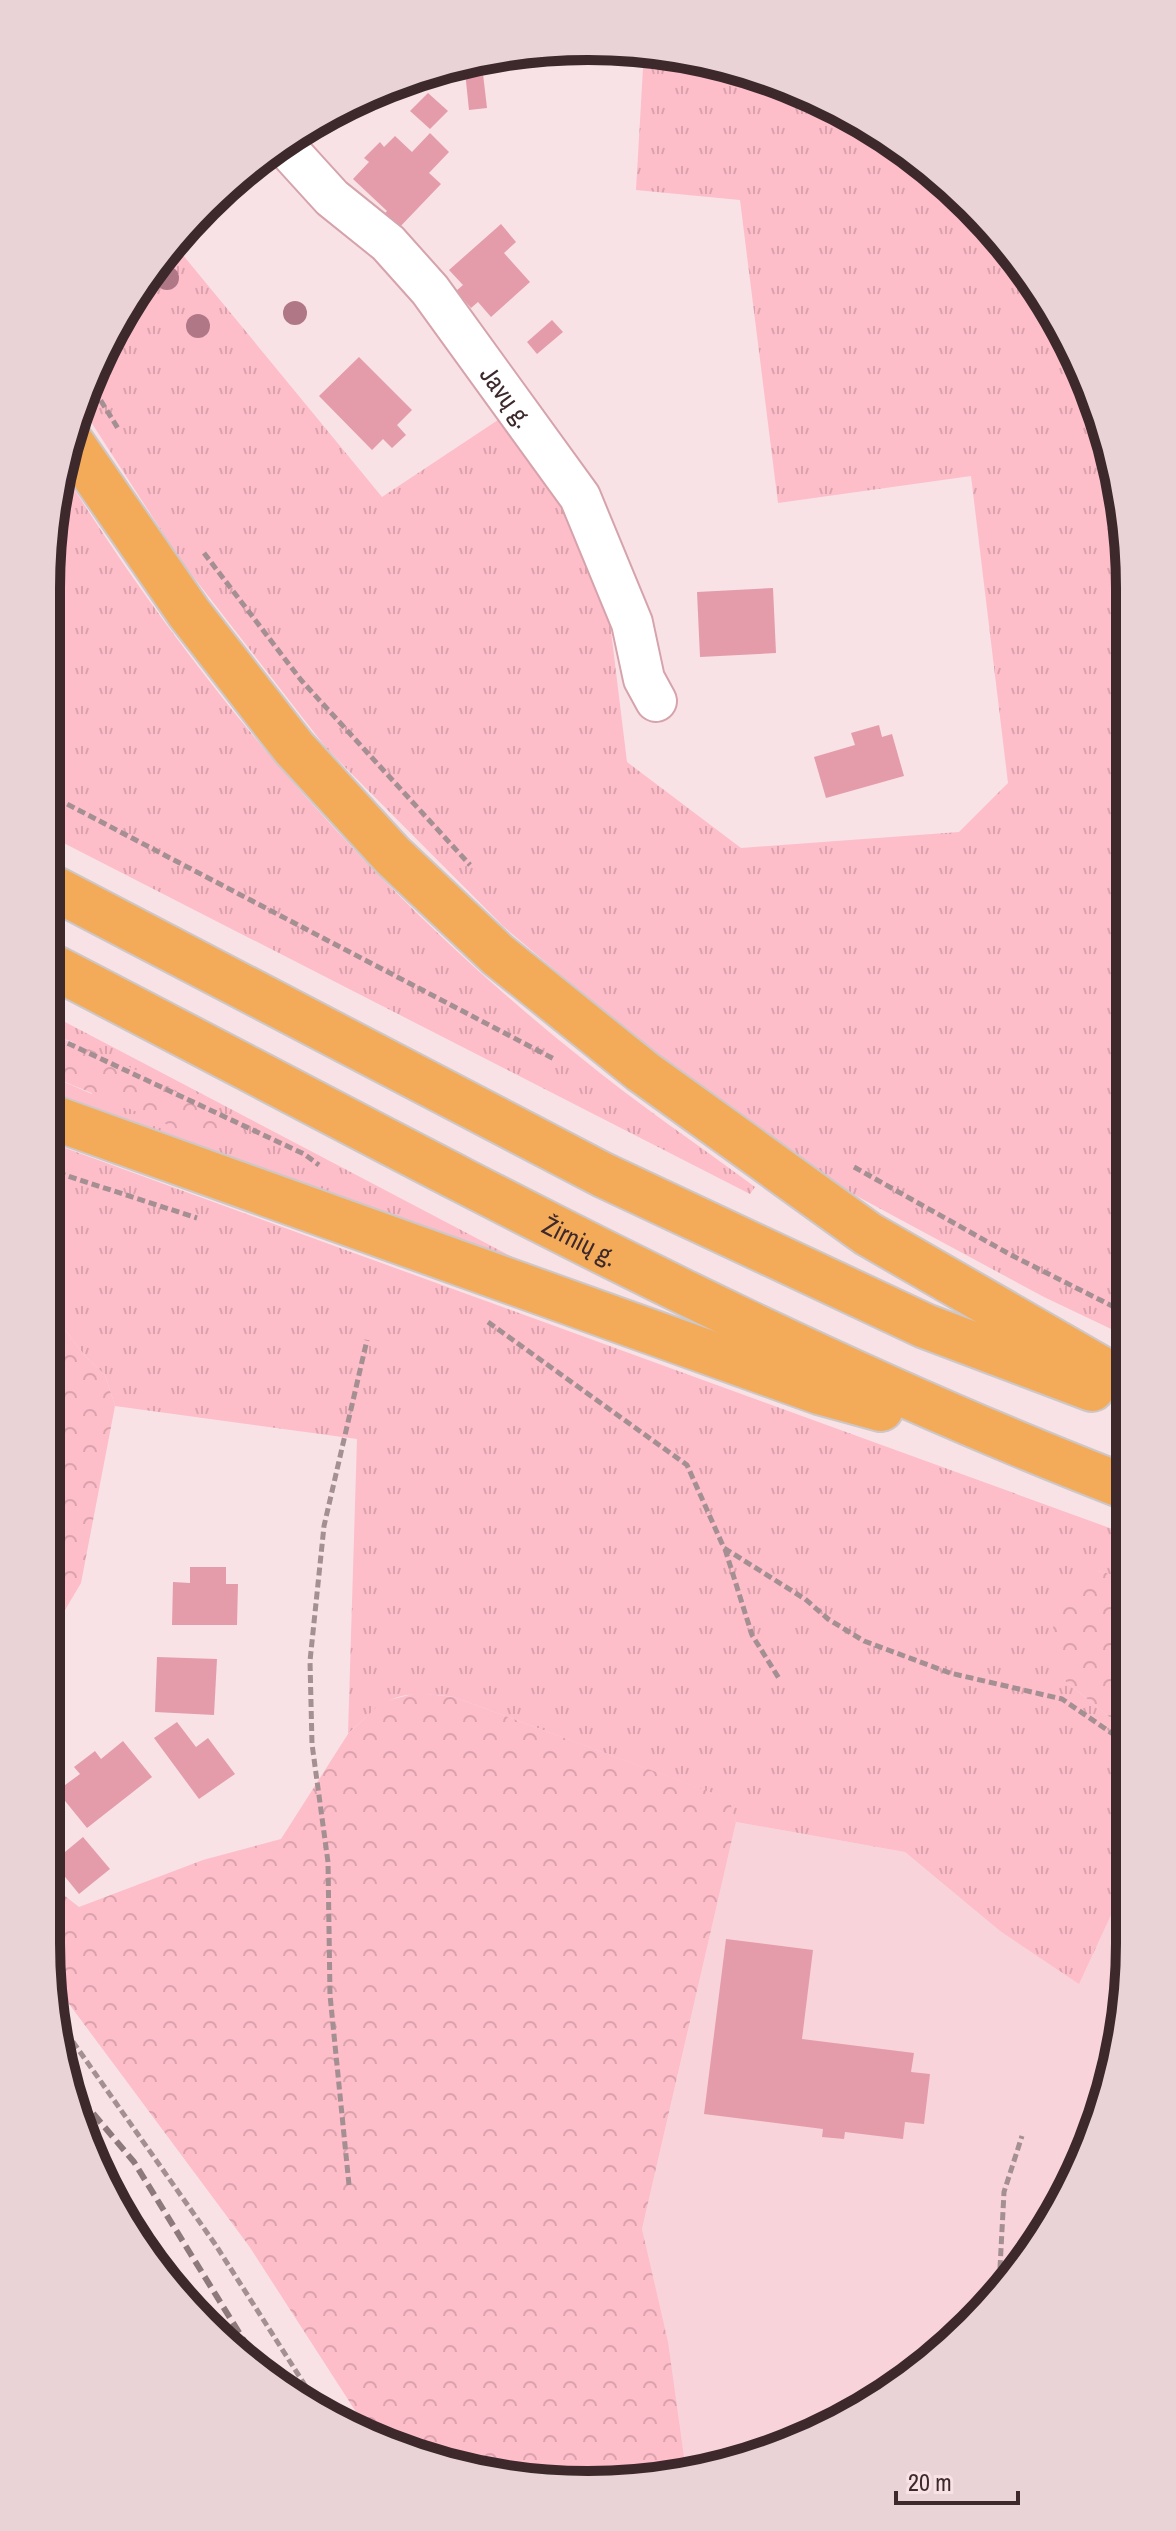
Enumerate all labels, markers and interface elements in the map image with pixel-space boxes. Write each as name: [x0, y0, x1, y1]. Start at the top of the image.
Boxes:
street label: Javų g.: [473, 358, 541, 435]
street label: Žirnių g.: [537, 1207, 624, 1274]
scale bar: [896, 2455, 1018, 2505]
text: 20 m: [908, 2466, 952, 2498]

